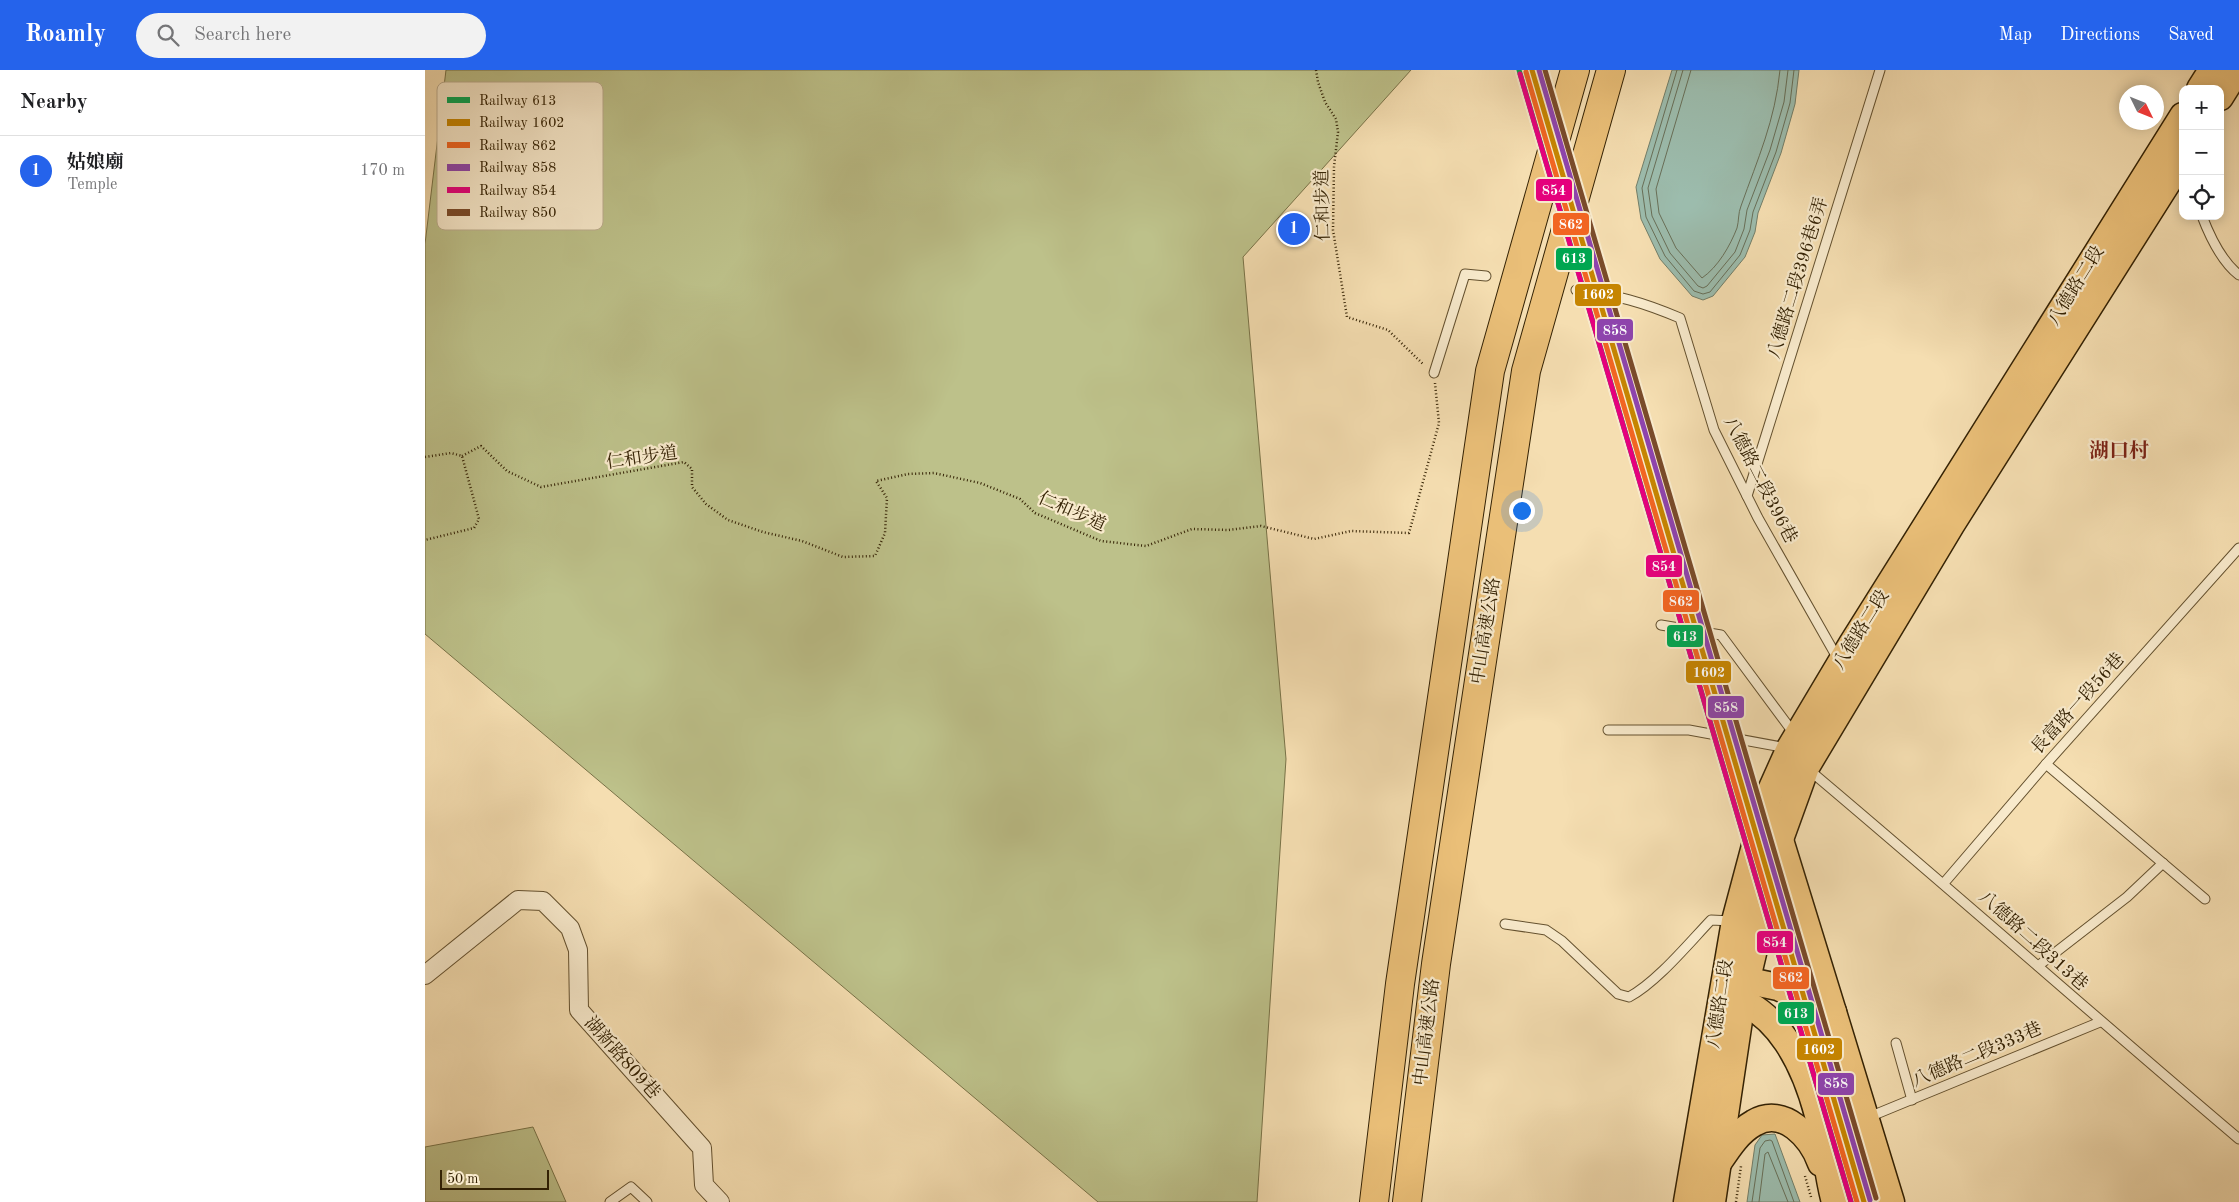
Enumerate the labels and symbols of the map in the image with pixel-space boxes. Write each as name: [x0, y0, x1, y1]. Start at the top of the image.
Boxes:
legend: [437, 82, 603, 230]
north arrow: [2119, 85, 2164, 130]
text: Railway 613: [479, 94, 556, 108]
text: Railway 1602: [479, 116, 564, 130]
text: Railway 862: [479, 139, 556, 153]
text: Railway 858: [479, 161, 556, 175]
street label: 仁和步道: [1311, 169, 1333, 241]
line badge: 854: [1535, 178, 1573, 202]
text: Railway 854: [479, 184, 556, 198]
text: 854: [1542, 184, 1566, 198]
street label: 八德路二段396巷6弄: [1763, 195, 1831, 361]
text: Railway 850: [479, 206, 556, 220]
pin: 1: [1278, 210, 1310, 248]
line badge: 862: [1552, 212, 1590, 236]
text: 862: [1559, 218, 1583, 232]
street label: 八德路二段: [2043, 242, 2107, 329]
line badge: 613: [1555, 247, 1593, 271]
text: 613: [1562, 252, 1586, 266]
line badge: 1602: [1574, 283, 1622, 307]
text: 1602: [1582, 288, 1614, 302]
line badge: 858: [1596, 318, 1634, 342]
text: 858: [1603, 324, 1627, 338]
street label: 八德路二段396巷: [1720, 413, 1801, 546]
district label: 湖口村: [2089, 440, 2149, 462]
street label: 仁和步道: [605, 442, 679, 472]
street label: 仁和步道: [1035, 487, 1109, 535]
your location: [1509, 498, 1535, 524]
line badge: 854: [1645, 554, 1683, 578]
text: 854: [1652, 560, 1676, 574]
street label: 中山高速公路: [1467, 576, 1503, 686]
street label: 八德路二段: [1828, 586, 1892, 673]
line badge: 862: [1662, 589, 1700, 613]
text: 862: [1669, 595, 1693, 609]
line badge: 613: [1666, 624, 1704, 648]
text: 613: [1673, 630, 1697, 644]
street label: 長富路一段56巷: [2027, 649, 2128, 758]
line badge: 1602: [1685, 660, 1732, 684]
text: 1602: [1693, 666, 1725, 680]
line badge: 858: [1707, 695, 1745, 719]
text: 858: [1714, 701, 1738, 715]
street label: 八德路二段313巷: [1975, 886, 2092, 994]
line badge: 854: [1756, 930, 1794, 954]
text: 854: [1763, 936, 1787, 950]
street label: 八德路二段: [1702, 958, 1736, 1050]
line badge: 862: [1772, 966, 1810, 990]
text: 862: [1779, 971, 1803, 985]
street label: 中山高速公路: [1410, 977, 1443, 1087]
line badge: 613: [1777, 1001, 1815, 1025]
text: 613: [1784, 1007, 1808, 1021]
street label: 湖新路809巷: [581, 1012, 665, 1102]
street label: 八德路二段333巷: [1909, 1018, 2045, 1091]
line badge: 1602: [1796, 1037, 1843, 1061]
text: 1602: [1803, 1043, 1835, 1057]
line badge: 858: [1817, 1072, 1855, 1096]
text: 858: [1824, 1077, 1848, 1091]
scale bar: [440, 1167, 549, 1190]

